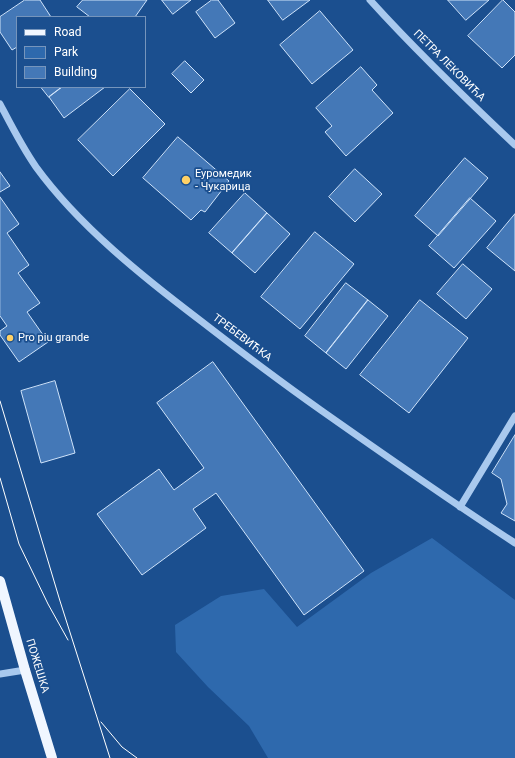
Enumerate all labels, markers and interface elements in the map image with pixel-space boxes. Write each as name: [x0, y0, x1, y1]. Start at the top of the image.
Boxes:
legend: [16, 16, 146, 88]
text: Road: [54, 25, 82, 39]
street label: ПЕТРА ЛЕКОВИЋА: [410, 27, 488, 105]
text: Park: [54, 45, 78, 59]
text: Building: [54, 65, 97, 79]
place label: Еуромедик - Чукарица: [195, 167, 252, 193]
marker: Еуромедик - Чукарица: [180, 174, 192, 186]
street label: ТРЕБЕВИЋКА: [210, 311, 274, 365]
place label: Pro piu grande: [18, 331, 89, 345]
marker: Pro piu grande: [5, 333, 15, 343]
street label: ПОЖЕШКА: [22, 637, 52, 695]

